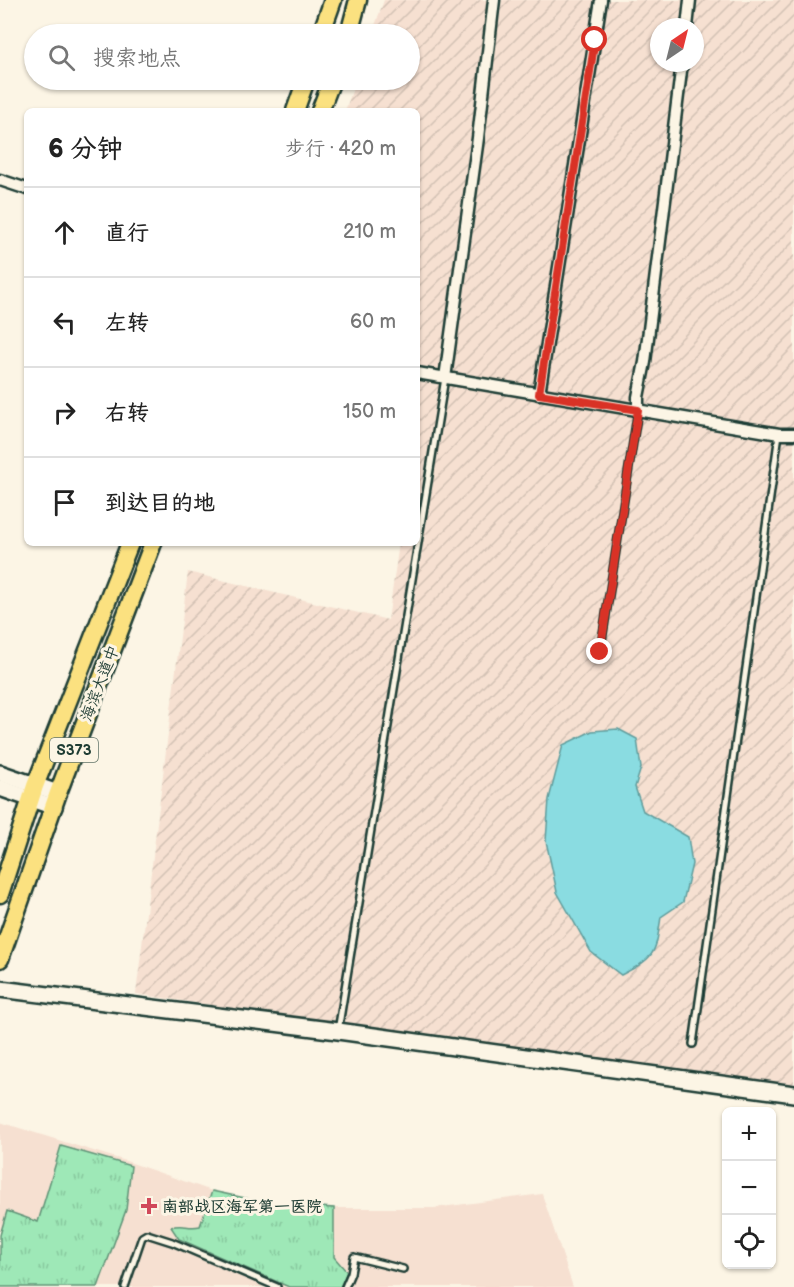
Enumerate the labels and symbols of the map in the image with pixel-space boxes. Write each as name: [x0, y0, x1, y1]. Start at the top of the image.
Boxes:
north arrow: [650, 18, 704, 72]
route start: [581, 26, 607, 52]
route end: [586, 638, 612, 664]
street label: 海滨大道中: [77, 643, 124, 724]
road number: S373: [50, 738, 98, 762]
marker: 南部战区海军第一医院: [140, 1197, 158, 1215]
place label: 南部战区海军第一医院: [162, 1198, 322, 1217]

